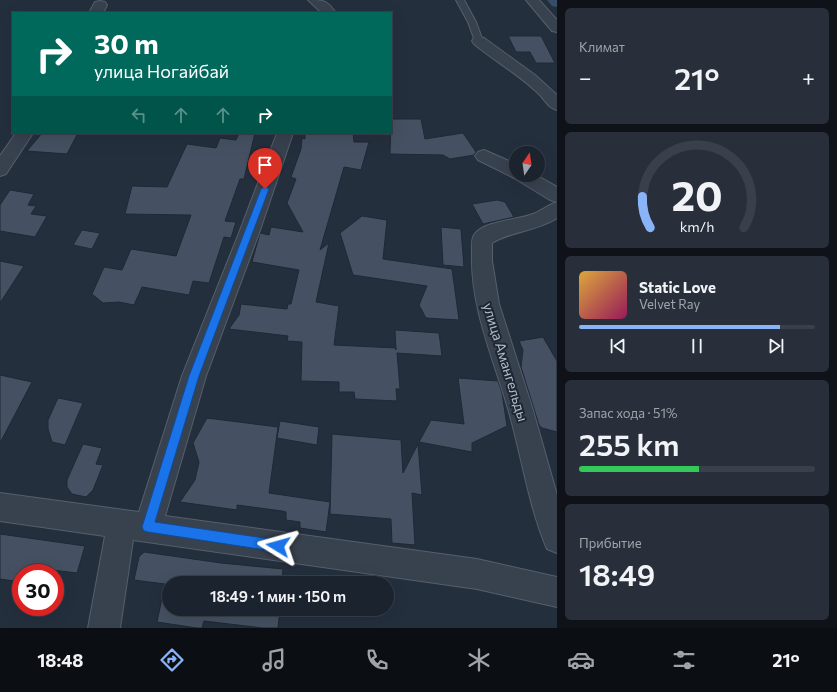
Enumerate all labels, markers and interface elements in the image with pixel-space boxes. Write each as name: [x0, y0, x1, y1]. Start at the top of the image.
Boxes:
text: 30 m: [94, 26, 159, 60]
icon: right: [28, 28, 80, 80]
text: Климат: [579, 39, 625, 55]
text: 21°: [674, 59, 719, 96]
text: улица Ногайбай: [94, 60, 229, 82]
text: −: [579, 64, 592, 91]
text: +: [802, 64, 815, 91]
icon: left: [128, 104, 150, 126]
icon: ahead: [170, 104, 192, 126]
icon: ahead: [212, 104, 234, 126]
icon: right: [254, 104, 276, 126]
north arrow: [509, 146, 545, 182]
map controls: [509, 146, 545, 182]
pin: [248, 148, 282, 189]
icon: arrive: [254, 154, 276, 176]
text: 20: [671, 169, 723, 220]
text: km/h: [680, 217, 714, 235]
text: Static Love: [639, 278, 716, 296]
text: Velvet Ray: [639, 296, 700, 312]
street label: улица Амангельды: [480, 301, 532, 423]
icon: previous: [607, 335, 629, 357]
icon: pause: [686, 335, 708, 357]
icon: next: [765, 335, 787, 357]
text: Запас хода · 51%: [579, 405, 677, 421]
text: 255 km: [579, 425, 680, 462]
position arrow: [257, 525, 299, 567]
text: Прибытие: [579, 535, 642, 551]
text: 18:49: [579, 555, 655, 592]
speed limit sign: 30: [12, 564, 64, 616]
text: 18:49 · 1 мин · 150 m: [210, 587, 346, 605]
icon: directions: [158, 646, 186, 674]
icon: music: [260, 646, 288, 674]
icon: phone: [363, 646, 391, 674]
icon: climate: [465, 646, 493, 674]
icon: car: [567, 646, 595, 674]
icon: filters: [670, 646, 698, 674]
text: 18:48: [37, 649, 83, 671]
text: 21°: [772, 649, 800, 671]

